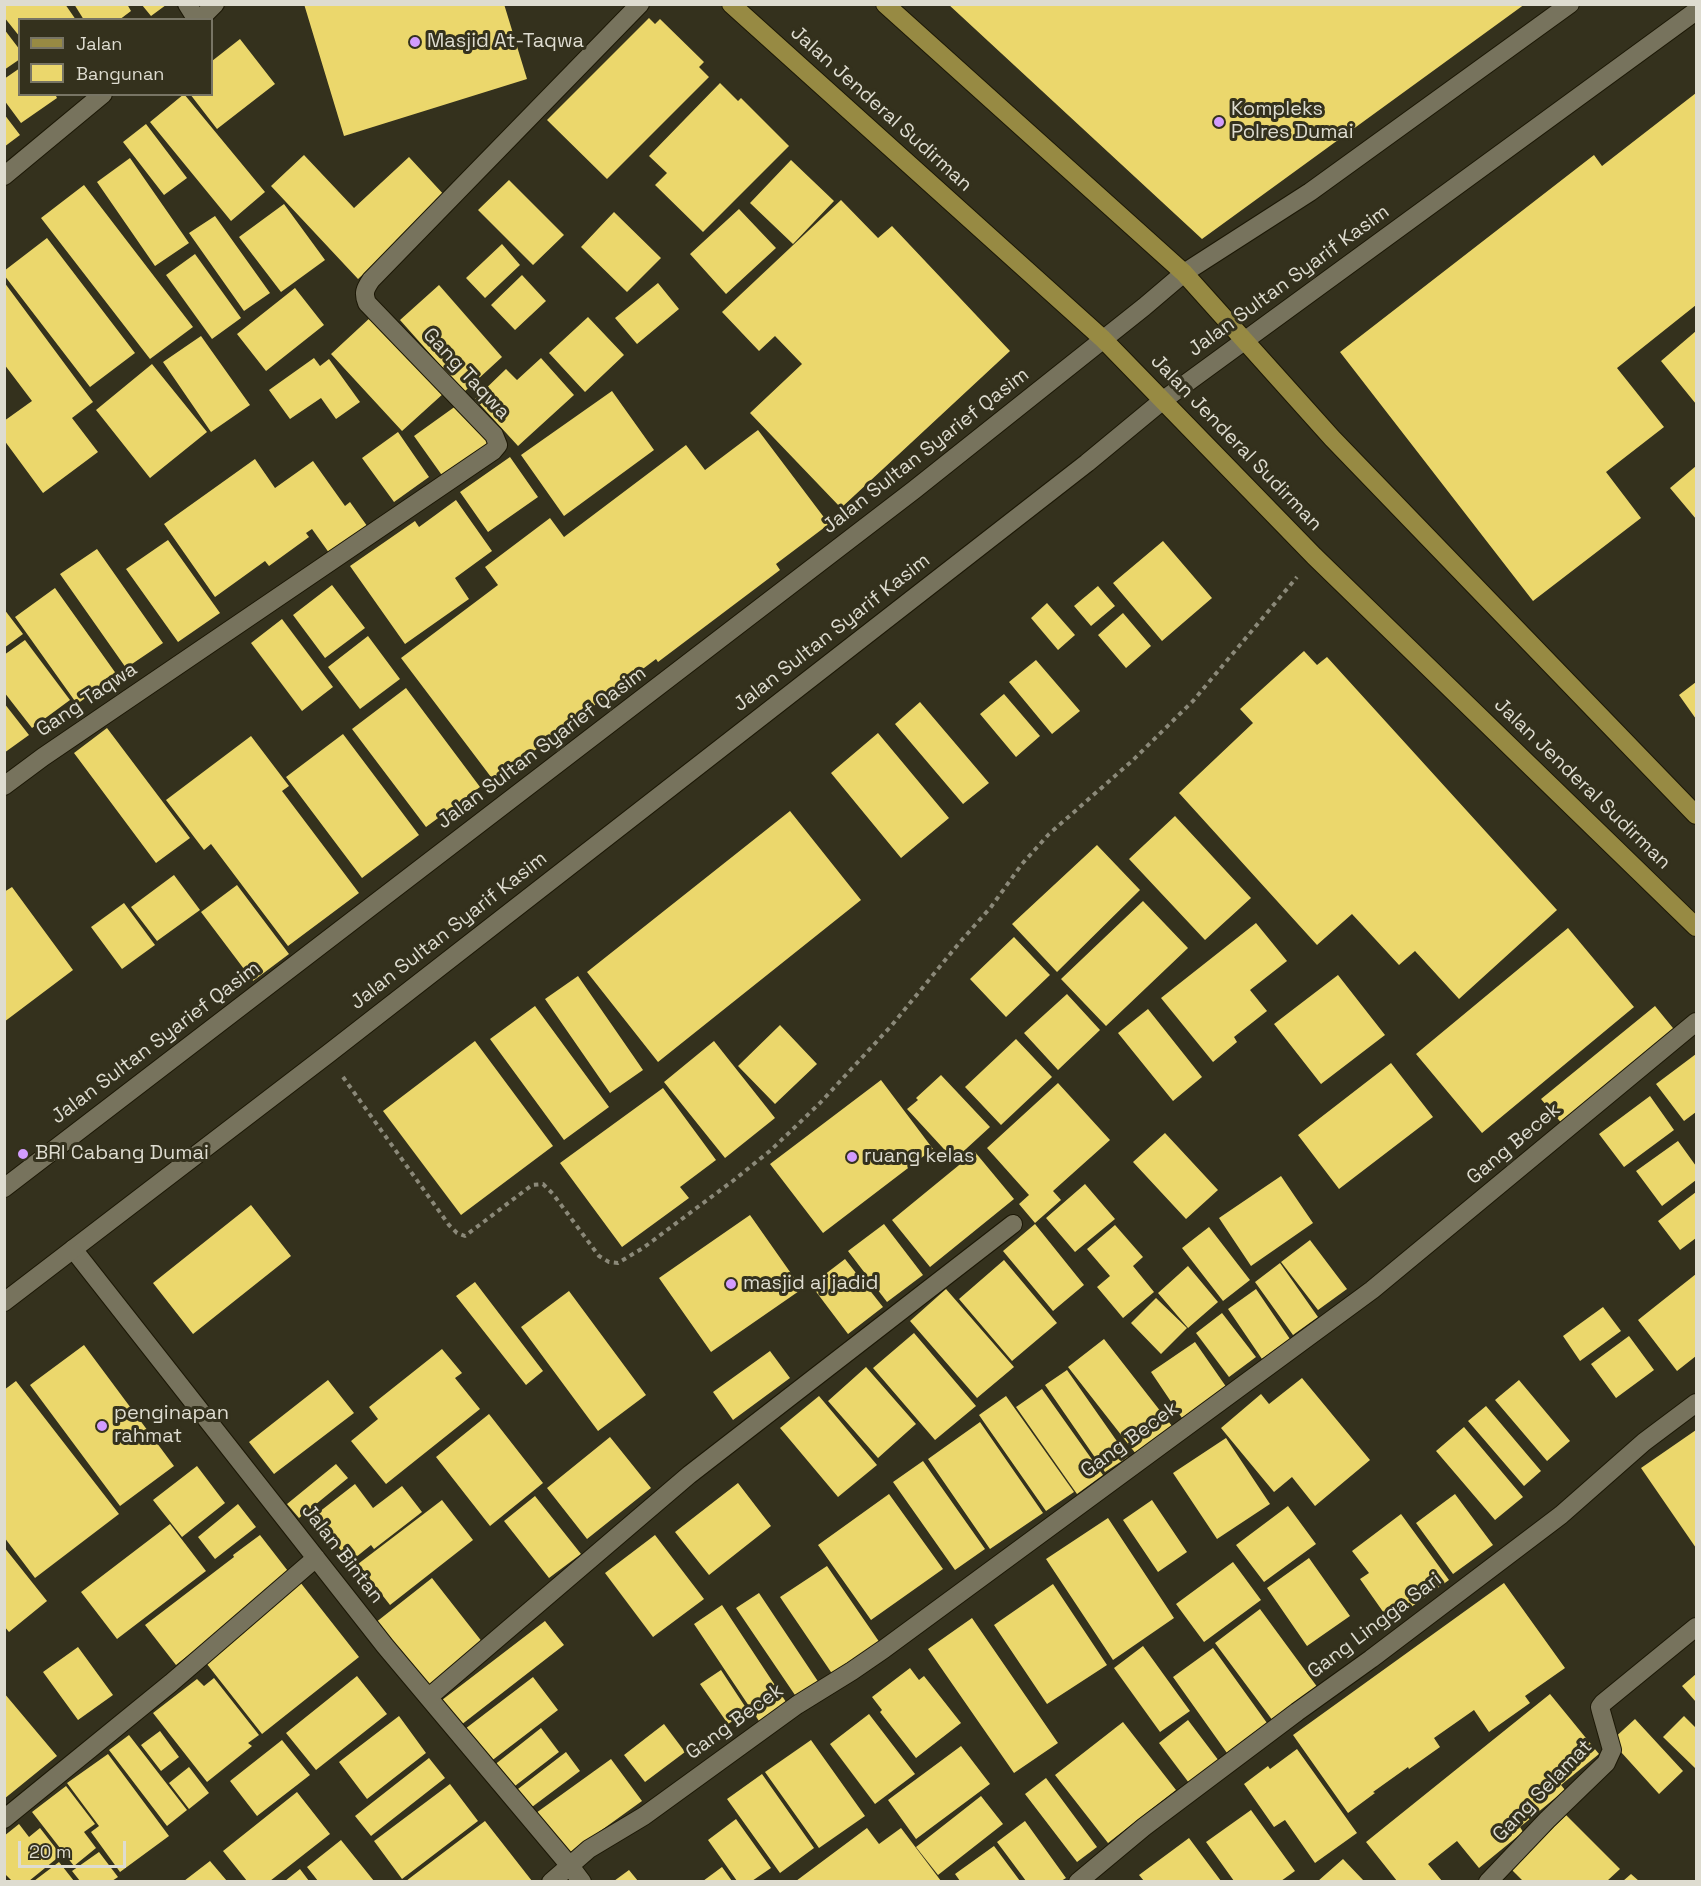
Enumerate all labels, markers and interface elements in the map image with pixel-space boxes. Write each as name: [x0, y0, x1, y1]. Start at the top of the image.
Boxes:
legend: [18, 18, 213, 96]
street label: Jalan Jenderal Sudirman: [785, 21, 977, 197]
place label: Masjid At-Taqwa: [427, 30, 584, 54]
text: Jalan: [76, 32, 122, 55]
marker: Masjid At-Taqwa: [408, 35, 422, 49]
text: Bangunan: [76, 62, 164, 85]
place label: Kompleks Polres Dumai: [1231, 98, 1354, 145]
marker: Kompleks Polres Dumai: [1212, 115, 1226, 129]
street label: Jalan Sultan Syarif Kasim: [1184, 200, 1394, 362]
street label: Gang Taqwa: [418, 323, 514, 425]
street label: Jalan Jenderal Sudirman: [1145, 350, 1327, 536]
street label: Jalan Sultan Syarief Qasim: [818, 363, 1034, 539]
street label: Jalan Sultan Syarif Kasim: [729, 549, 935, 717]
street label: Gang Taqwa: [32, 658, 142, 742]
street label: Jalan Sultan Syarief Qasim: [433, 662, 651, 834]
street label: Jalan Jenderal Sudirman: [1489, 693, 1675, 875]
street label: Jalan Sultan Syarif Kasim: [346, 847, 552, 1015]
street label: Jalan Sultan Syarief Qasim: [47, 957, 265, 1129]
street label: Gang Becek: [1462, 1098, 1566, 1190]
place label: BRI Cabang Dumai: [35, 1142, 209, 1166]
place label: ruang kelas: [864, 1145, 974, 1169]
marker: BRI Cabang Dumai: [16, 1147, 30, 1161]
marker: ruang kelas: [845, 1150, 859, 1164]
place label: masjid aj jadid: [743, 1272, 878, 1296]
marker: masjid aj jadid: [724, 1277, 738, 1291]
street label: Gang Becek: [1077, 1397, 1183, 1483]
place label: penginapan rahmat: [114, 1402, 229, 1449]
marker: penginapan rahmat: [95, 1419, 109, 1433]
street label: Jalan Bintan: [296, 1499, 388, 1609]
street label: Gang Lingga Sari: [1303, 1568, 1447, 1684]
street label: Gang Becek: [682, 1679, 788, 1765]
street label: Gang Selamat: [1488, 1735, 1598, 1847]
scale bar: [21, 1829, 129, 1867]
text: 20 m: [29, 1840, 72, 1863]

